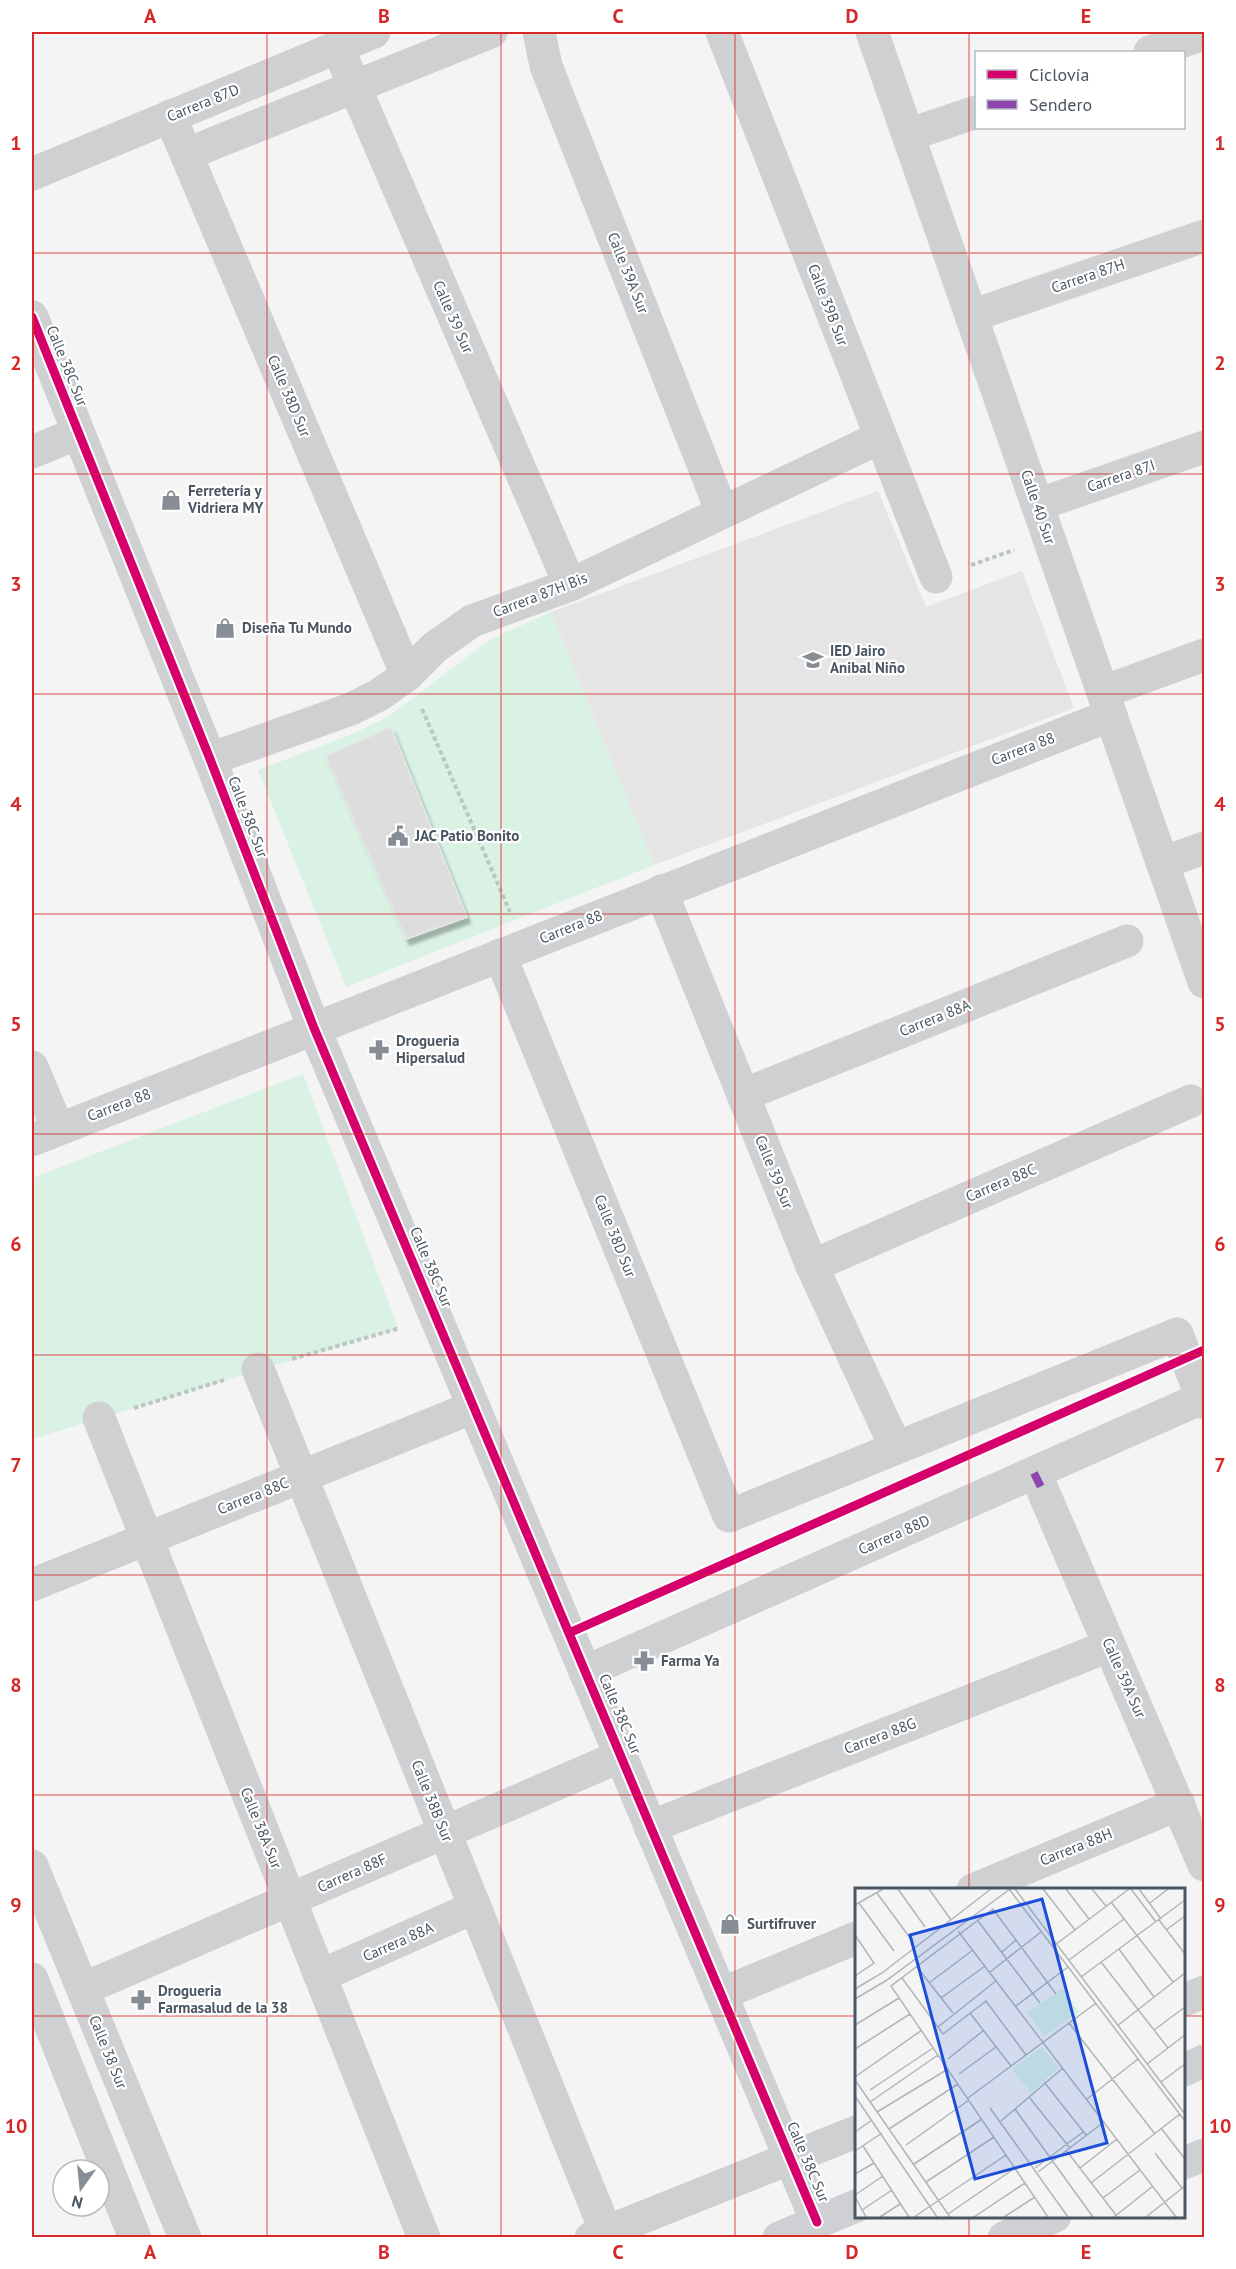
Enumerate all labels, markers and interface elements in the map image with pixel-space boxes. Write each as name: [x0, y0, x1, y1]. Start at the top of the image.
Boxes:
text: A: [144, 3, 157, 29]
text: B: [378, 3, 390, 29]
text: C: [612, 3, 624, 29]
text: D: [846, 3, 859, 29]
text: E: [1081, 3, 1091, 29]
legend: [975, 51, 1185, 129]
text: Ciclovía: [1029, 63, 1089, 86]
street label: Carrera 87D: [164, 79, 242, 126]
text: Sendero: [1029, 93, 1092, 116]
text: 1: [10, 130, 22, 156]
text: 1: [1214, 130, 1226, 156]
street label: Calle 39A Sur: [604, 229, 653, 316]
street label: Carrera 87H: [1049, 254, 1127, 297]
street label: Calle 39B Sur: [804, 261, 853, 349]
street label: Calle 39 Sur: [429, 277, 478, 356]
street label: Calle 38C Sur: [43, 323, 92, 409]
text: 2: [10, 350, 22, 376]
text: 2: [1214, 350, 1226, 376]
street label: Calle 38D Sur: [264, 352, 315, 440]
street label: Carrera 87I: [1084, 455, 1157, 496]
street label: Calle 40 Sur: [1017, 467, 1060, 547]
place label: Ferretería y Vidriera MY: [187, 481, 264, 517]
shop icon: Ferretería y Vidriera MY: [159, 488, 183, 512]
street label: Carrera 87H Bis: [490, 568, 590, 621]
text: 3: [10, 571, 22, 597]
text: 3: [1214, 571, 1226, 597]
shop icon: Diseña Tu Mundo: [213, 616, 237, 640]
place label: Diseña Tu Mundo: [242, 618, 352, 637]
place label: IED Jairo Anibal Niño: [830, 641, 905, 677]
school or university icon: IED Jairo Anibal Niño: [801, 648, 825, 672]
street label: Carrera 88: [988, 728, 1057, 769]
street label: Calle 38C Sur: [224, 773, 273, 860]
text: 4: [10, 791, 22, 817]
text: 4: [1214, 791, 1226, 817]
public building icon: JAC Patio Bonito: [386, 824, 410, 848]
place label: JAC Patio Bonito: [414, 826, 519, 845]
street label: Carrera 88: [536, 905, 605, 948]
street label: Carrera 88A: [896, 995, 973, 1040]
text: 5: [10, 1011, 22, 1037]
text: 5: [1214, 1011, 1226, 1037]
place label: Drogueria Hipersalud: [396, 1031, 465, 1067]
pharmacy icon: Drogueria Hipersalud: [367, 1038, 391, 1062]
street label: Carrera 88: [84, 1084, 153, 1125]
street label: Calle 39 Sur: [751, 1132, 798, 1211]
street label: Carrera 88C: [963, 1159, 1039, 1206]
street label: Calle 38D Sur: [590, 1192, 641, 1280]
street label: Calle 38C Sur: [406, 1224, 457, 1310]
text: 6: [10, 1231, 22, 1257]
text: 6: [1214, 1231, 1226, 1257]
text: 7: [10, 1452, 22, 1478]
text: 7: [1214, 1452, 1226, 1478]
street label: Carrera 88C: [214, 1473, 291, 1518]
street label: Carrera 88D: [855, 1510, 933, 1559]
street label: Calle 39A Sur: [1098, 1635, 1151, 1721]
pharmacy icon: Farma Ya: [632, 1649, 656, 1673]
place label: Farma Ya: [661, 1651, 719, 1670]
street label: Calle 38C Sur: [595, 1671, 646, 1757]
text: 8: [10, 1672, 22, 1698]
text: 8: [1214, 1672, 1226, 1698]
street label: Carrera 88G: [841, 1713, 919, 1758]
street label: Calle 38B Sur: [407, 1757, 457, 1844]
street label: Calle 38A Sur: [237, 1784, 286, 1871]
street label: Carrera 88H: [1037, 1823, 1115, 1870]
street label: Carrera 88F: [314, 1849, 390, 1896]
inset map: [855, 1888, 1185, 2218]
text: 9: [10, 1892, 22, 1918]
text: 9: [1214, 1892, 1226, 1918]
shop icon: Surtifruver: [718, 1912, 742, 1936]
place label: Surtifruver: [747, 1914, 817, 1933]
street label: Carrera 88A: [360, 1917, 436, 1966]
place label: Drogueria Farmasalud de la 38: [158, 1981, 288, 2017]
pharmacy icon: Drogueria Farmasalud de la 38: [129, 1988, 153, 2012]
street label: Calle 38 Sur: [85, 2012, 132, 2091]
text: 10: [5, 2113, 27, 2139]
text: 10: [1209, 2113, 1231, 2139]
street label: Calle 38C Sur: [783, 2119, 834, 2205]
north arrow: [51, 2158, 111, 2218]
text: N: [69, 2191, 85, 2214]
text: A: [144, 2239, 157, 2265]
text: B: [378, 2239, 390, 2265]
text: C: [612, 2239, 624, 2265]
text: D: [846, 2239, 859, 2265]
text: E: [1081, 2239, 1091, 2265]

